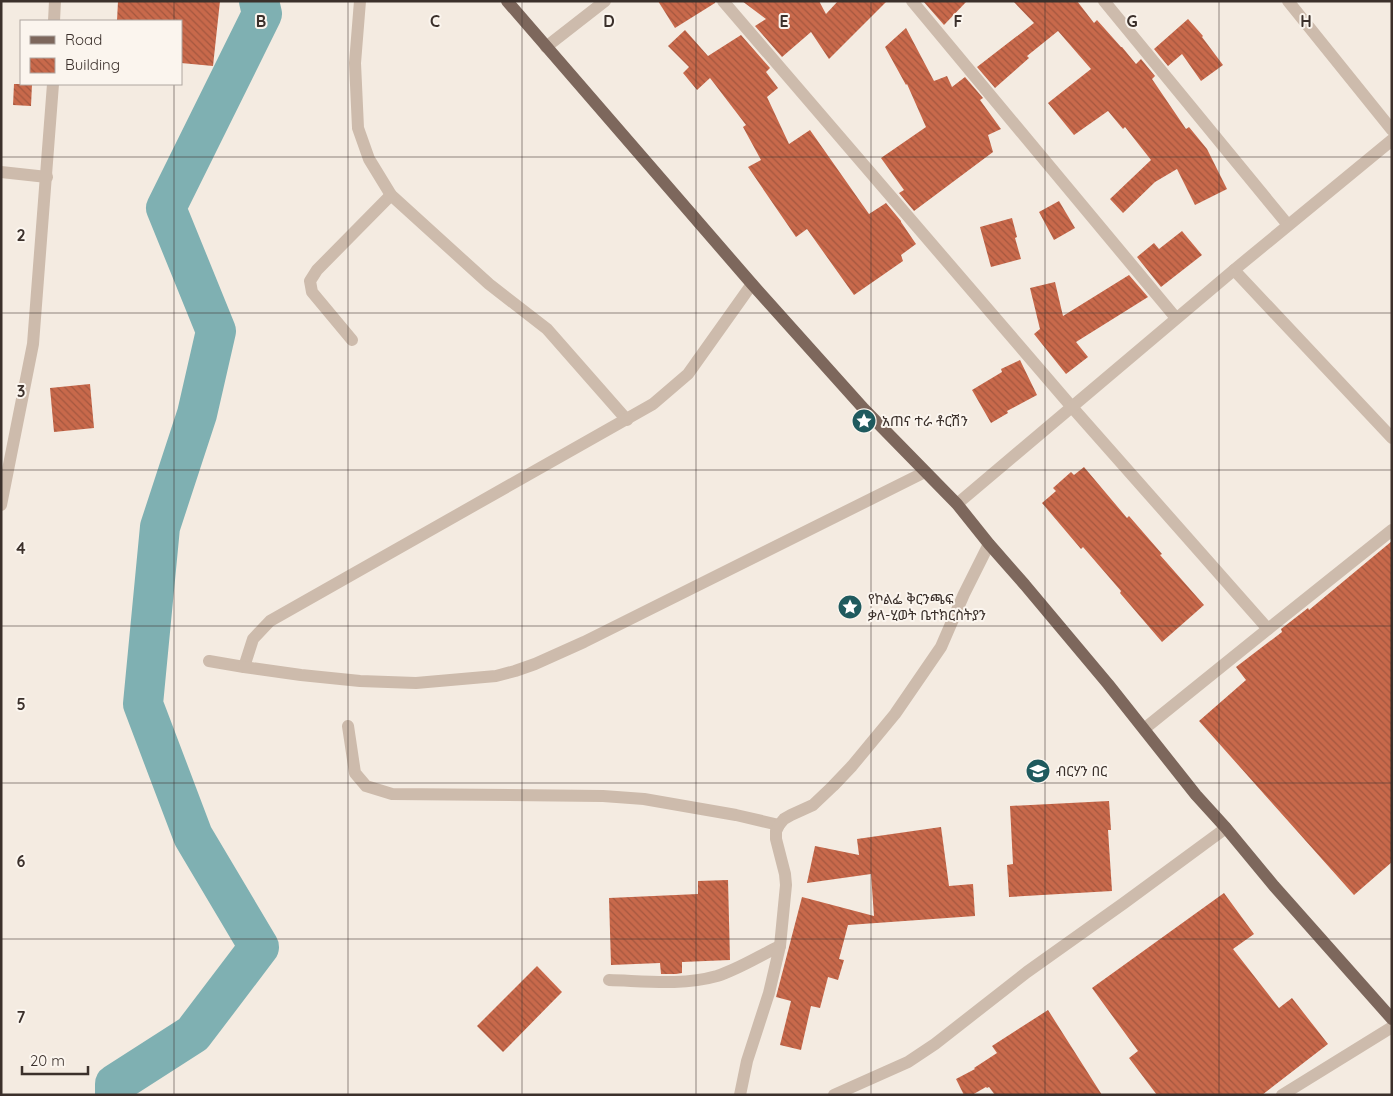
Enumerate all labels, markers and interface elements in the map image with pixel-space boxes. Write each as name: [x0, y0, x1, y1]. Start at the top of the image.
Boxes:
text: B: [256, 11, 266, 31]
text: C: [430, 11, 440, 31]
text: D: [603, 11, 615, 31]
text: E: [779, 11, 789, 31]
text: F: [954, 11, 963, 31]
text: G: [1126, 11, 1138, 31]
text: H: [1300, 11, 1312, 31]
legend: [20, 20, 182, 85]
text: Road: [65, 30, 102, 49]
text: Building: [65, 55, 120, 74]
text: 2: [16, 225, 26, 245]
text: 3: [17, 381, 25, 401]
place icon: አጠና ተራ ቶርሽን: [851, 408, 877, 434]
place label: አጠና ተራ ቶርሽን: [882, 412, 968, 430]
text: 4: [16, 538, 26, 558]
place label: የኮልፌ ቅርንጫፍ ቃለ-ሂወት ቤተክርስትያን: [868, 590, 986, 624]
place icon: የኮልፌ ቅርንጫፍ ቃለ-ሂወት ቤተክርስትያን: [837, 594, 863, 620]
text: 5: [16, 694, 26, 714]
school or university icon: ብርሃን በር: [1025, 758, 1051, 784]
place label: ብርሃን በር: [1056, 762, 1107, 780]
text: 6: [17, 851, 26, 871]
text: 7: [17, 1007, 26, 1027]
scale bar: [22, 1044, 89, 1076]
text: 20 m: [30, 1051, 65, 1070]

